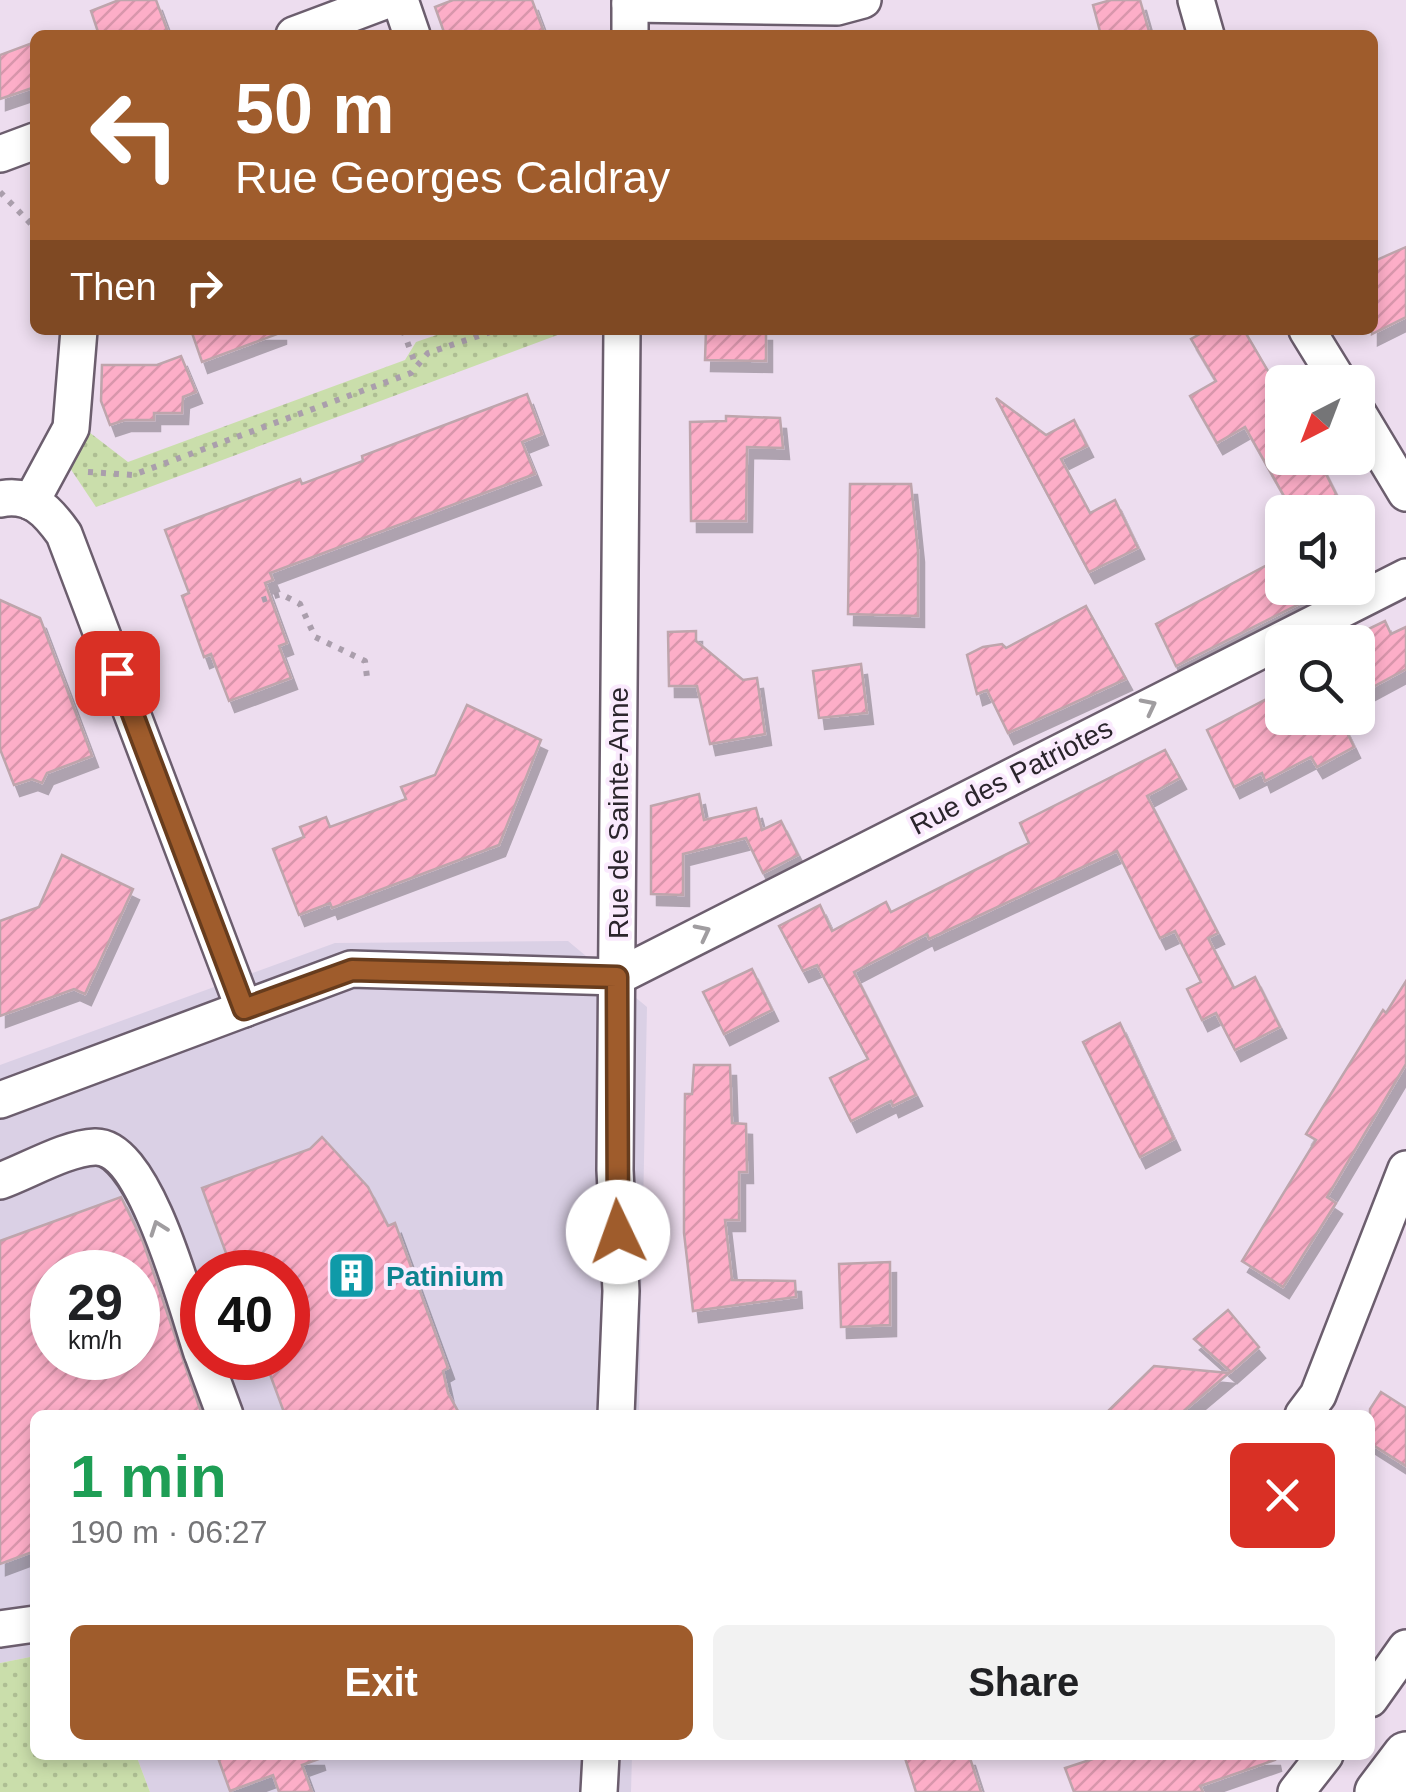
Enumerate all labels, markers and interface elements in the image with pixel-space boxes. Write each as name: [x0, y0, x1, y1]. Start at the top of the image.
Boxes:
icon: left: [70, 70, 200, 200]
text: 50 m: [235, 70, 395, 148]
text: Rue Georges Caldray: [235, 152, 670, 203]
icon: right: [177, 260, 232, 315]
text: Then: [70, 266, 157, 308]
north arrow: [1265, 365, 1375, 475]
map controls: [1265, 365, 1375, 735]
button: sound: [1265, 495, 1375, 605]
button: search: [1265, 625, 1375, 735]
pin: [75, 631, 160, 716]
icon: arrive: [90, 646, 145, 701]
street label: Rue de Sainte-Anne: [603, 687, 634, 939]
one-way arrow: [1139, 699, 1157, 718]
street label: Rue des Patriotes: [905, 712, 1117, 841]
one-way arrow: [693, 924, 711, 944]
position arrow: [566, 1180, 670, 1284]
one-way arrow: [149, 1221, 170, 1238]
speed limit sign: 40: [180, 1250, 310, 1380]
building icon: Patinium: [325, 1250, 377, 1302]
place label: Patinium: [386, 1261, 504, 1292]
text: 29: [67, 1275, 123, 1331]
text: km/h: [68, 1326, 122, 1354]
text: 1 min: [70, 1443, 227, 1510]
button: close: [1230, 1443, 1335, 1548]
text: 190 m · 06:27: [70, 1514, 267, 1550]
button: Exit: [70, 1625, 693, 1740]
button: Share: [713, 1625, 1335, 1740]

